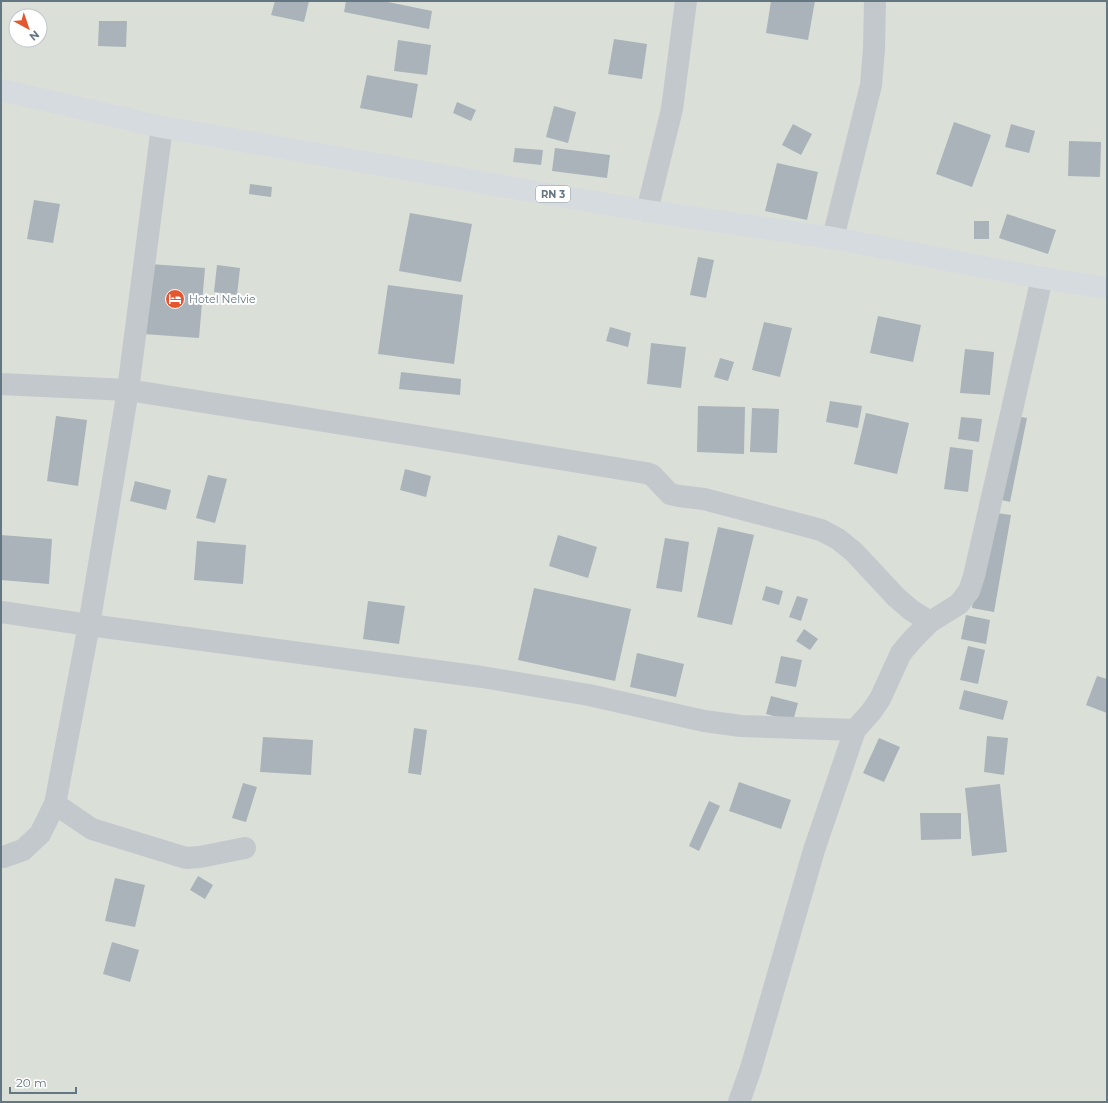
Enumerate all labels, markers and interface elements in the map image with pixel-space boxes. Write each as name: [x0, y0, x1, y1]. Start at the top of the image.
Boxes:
north arrow: [8, 8, 48, 48]
text: N: [27, 27, 42, 44]
road number: RN 3: [536, 186, 570, 202]
hotel icon: Hotel Nelvie: [164, 288, 186, 310]
place label: Hotel Nelvie: [189, 292, 256, 306]
scale bar: [10, 1069, 76, 1095]
text: 20 m: [16, 1075, 47, 1090]

